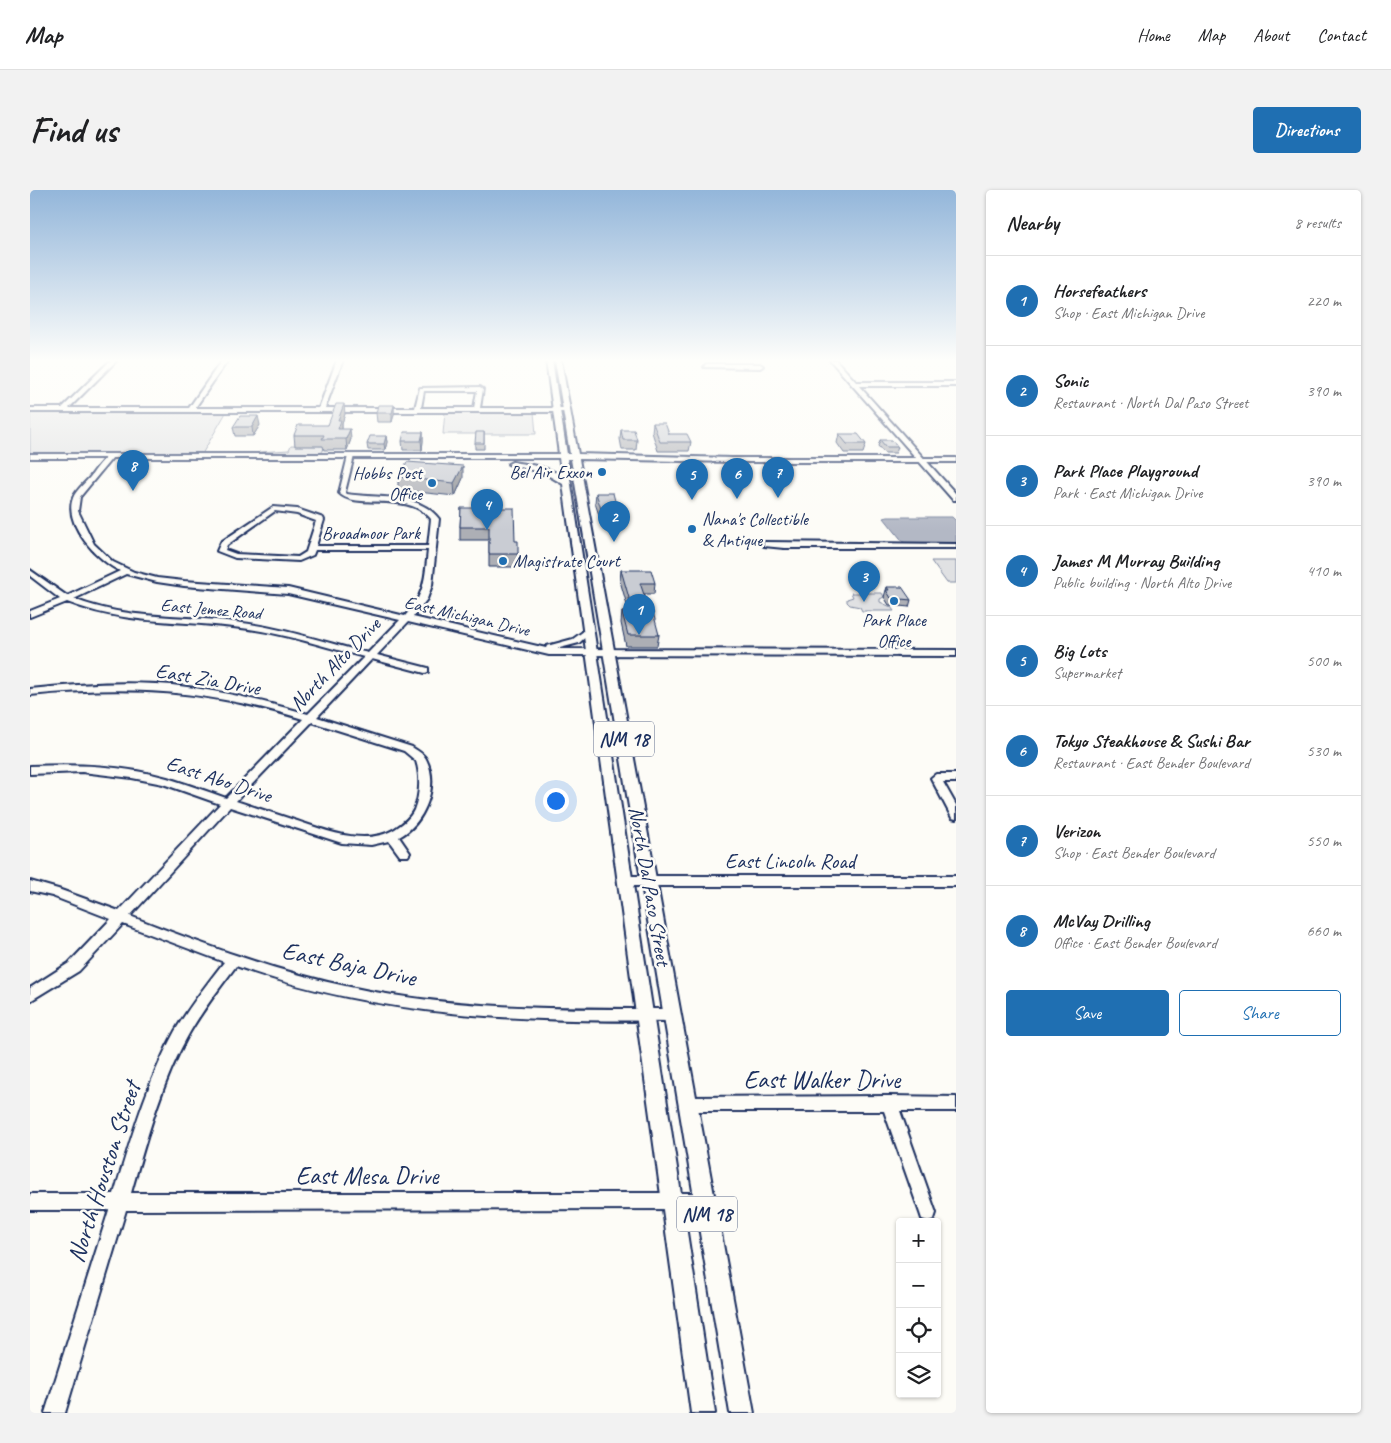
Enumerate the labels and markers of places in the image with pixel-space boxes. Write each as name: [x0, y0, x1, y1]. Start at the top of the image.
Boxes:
pin: 8: [117, 450, 149, 491]
pin: 7: [762, 457, 794, 498]
pin: 6: [721, 458, 753, 499]
pin: 5: [676, 459, 708, 500]
place label: Bel Air Exxon: [509, 461, 593, 483]
place label: Hobbs Post Office: [353, 462, 424, 505]
marker: Bel Air Exxon: [596, 466, 608, 478]
marker: Hobbs Post Office: [426, 477, 438, 489]
pin: 4: [471, 489, 503, 530]
pin: 2: [598, 501, 630, 542]
place label: Nana's Collectible & Antique: [702, 508, 809, 551]
marker: Nana's Collectible & Antique: [686, 523, 698, 535]
place label: Magistrate Court: [513, 550, 622, 572]
marker: Magistrate Court: [497, 555, 509, 567]
pin: 3: [848, 561, 880, 602]
pin: 1: [623, 594, 655, 635]
marker: Park Place Office: [888, 595, 900, 607]
place label: Park Place Office: [862, 609, 927, 652]

